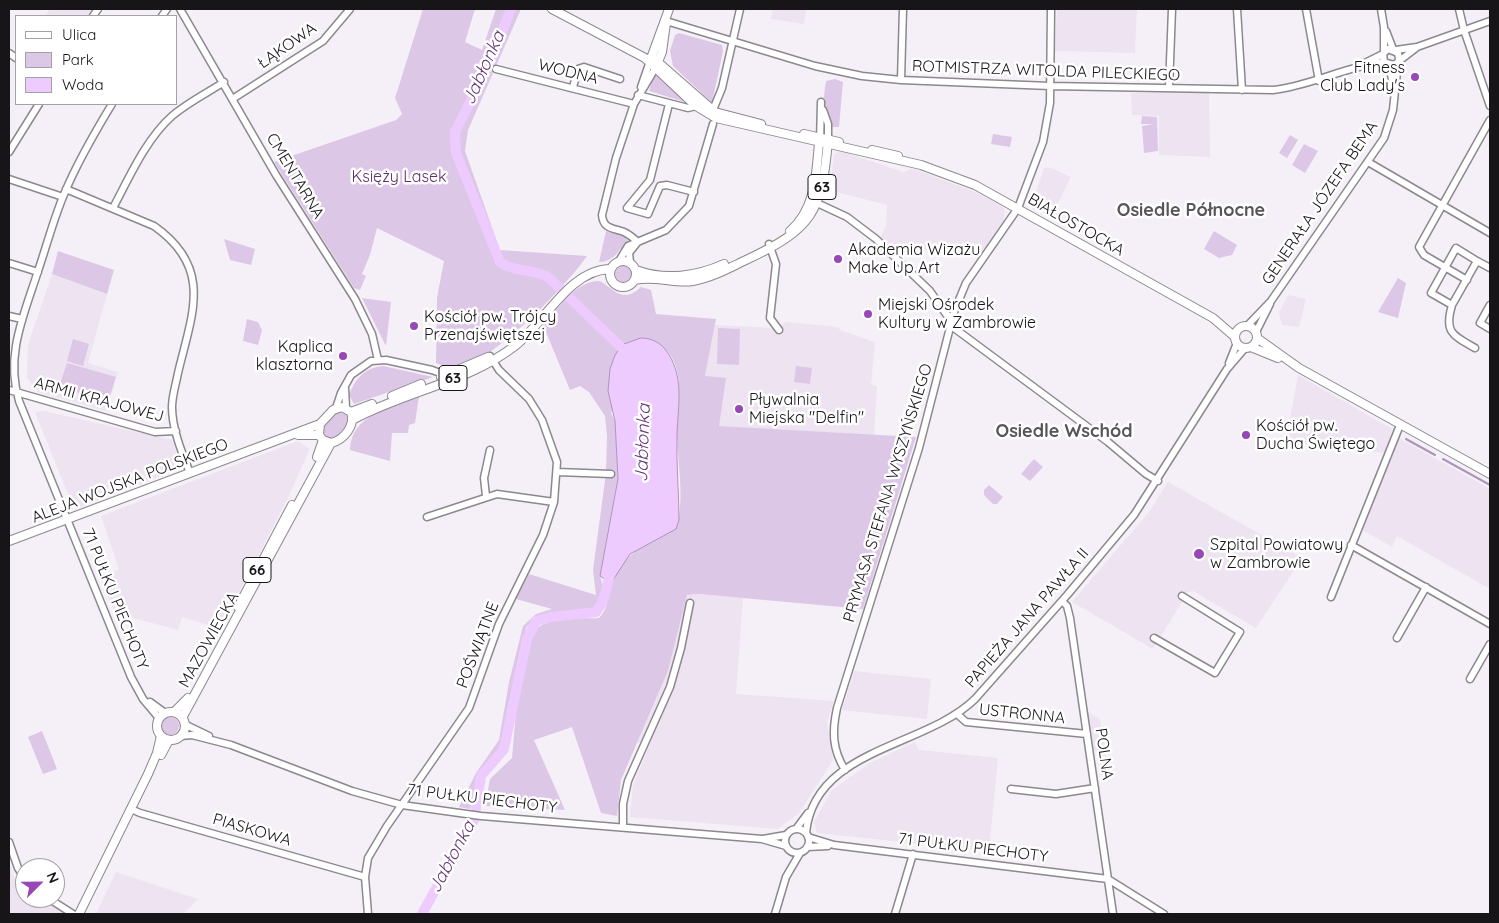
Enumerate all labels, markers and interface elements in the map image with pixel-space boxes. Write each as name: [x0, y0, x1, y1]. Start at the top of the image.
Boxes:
legend: [15, 15, 178, 105]
street label: ŁĄKOWA: [254, 19, 320, 73]
text: Ulica: [62, 25, 96, 44]
water label: Jabłonka: [458, 28, 510, 108]
text: Park: [62, 50, 94, 69]
street label: WODNA: [536, 55, 600, 89]
street label: ROTMISTRZA WITOLDA PILECKIEGO: [912, 57, 1180, 85]
place label: Fitness Club Lady's: [1320, 58, 1405, 96]
marker: Fitness Club Lady's: [1409, 71, 1421, 83]
text: Woda: [62, 75, 104, 94]
street label: GENERAŁA JÓZEFA BEMA: [1258, 118, 1382, 288]
street label: CMENTARNA: [262, 130, 328, 222]
park label: Księży Lasek: [351, 167, 447, 187]
road number: 63: [808, 174, 836, 200]
street label: BIAŁOSTOCKA: [1024, 190, 1128, 260]
district label: Osiedle Północne: [1117, 200, 1265, 222]
place label: Akademia Wizażu Make Up Art: [848, 240, 980, 278]
marker: Akademia Wizażu Make Up Art: [832, 253, 844, 265]
place label: Miejski Ośrodek Kultury w Zambrowie: [878, 295, 1036, 333]
place label: Kościół pw. Trójcy Przenajświętszej: [424, 307, 556, 345]
marker: Miejski Ośrodek Kultury w Zambrowie: [862, 308, 874, 320]
marker: Kościół pw. Trójcy Przenajświętszej: [408, 320, 420, 332]
place label: Kaplica klasztorna: [256, 337, 333, 375]
marker: Kaplica klasztorna: [337, 350, 349, 362]
street label: PRYMASA STEFANA WYSZYŃSKIEGO: [839, 361, 937, 625]
road number: 63: [439, 366, 467, 390]
street label: ARMII KRAJOWEJ: [32, 373, 166, 427]
place label: Pływalnia Miejska "Delfin": [749, 390, 864, 428]
marker: Pływalnia Miejska "Delfin": [733, 403, 745, 415]
water label: Jabłonka: [631, 404, 655, 482]
place label: Kościół pw. Ducha Świętego: [1256, 416, 1375, 454]
district label: Osiedle Wschód: [996, 421, 1132, 443]
marker: Kościół pw. Ducha Świętego: [1240, 429, 1252, 441]
street label: ALEJA WOJSKA POLSKIEGO: [29, 435, 231, 527]
street label: 71 PUŁKU PIECHOTY: [78, 525, 152, 673]
place label: Szpital Powiatowy w Zambrowie: [1210, 535, 1343, 573]
street label: PAPIEŻA JANA PAWŁA II: [961, 544, 1093, 692]
marker: Szpital Powiatowy w Zambrowie: [1192, 547, 1206, 561]
road number: 66: [243, 558, 271, 582]
street label: MAZOWIECKA: [175, 589, 243, 691]
street label: POŚWIĄTNE: [453, 599, 503, 691]
street label: USTRONNA: [978, 700, 1066, 728]
street label: POLNA: [1091, 727, 1117, 781]
street label: 71 PUŁKU PIECHOTY: [406, 780, 558, 818]
street label: PIASKOWA: [211, 810, 293, 850]
water label: Jabłonka: [424, 817, 480, 897]
street label: 71 PUŁKU PIECHOTY: [897, 829, 1049, 867]
north arrow: [15, 858, 65, 908]
text: N: [43, 869, 63, 886]

